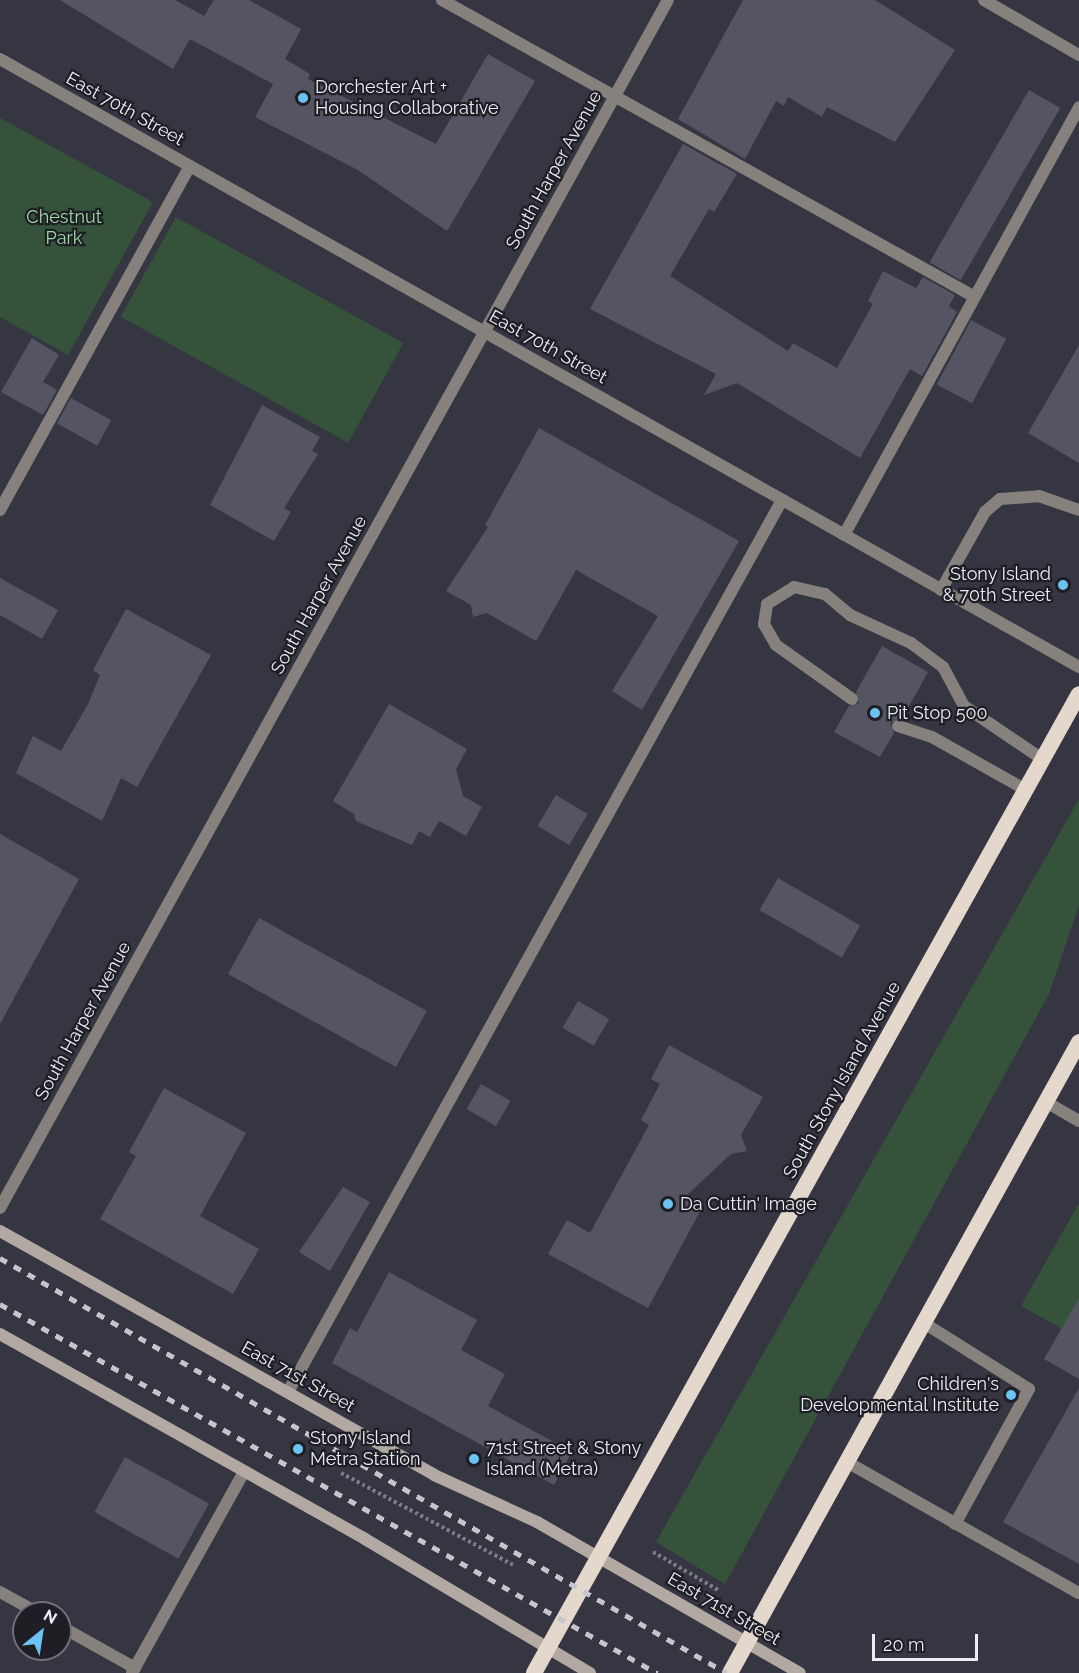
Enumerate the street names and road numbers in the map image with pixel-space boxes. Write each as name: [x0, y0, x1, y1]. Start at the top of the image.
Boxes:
street label: East 70th Street: [62, 68, 188, 150]
street label: South Harper Avenue: [501, 87, 607, 253]
street label: East 70th Street: [485, 306, 611, 388]
street label: South Harper Avenue: [266, 512, 372, 678]
street label: South Harper Avenue: [30, 938, 136, 1104]
street label: South Stony Island Avenue: [779, 977, 905, 1183]
street label: East 71st Street: [237, 1337, 359, 1417]
street label: East 71st Street: [664, 1568, 784, 1650]

